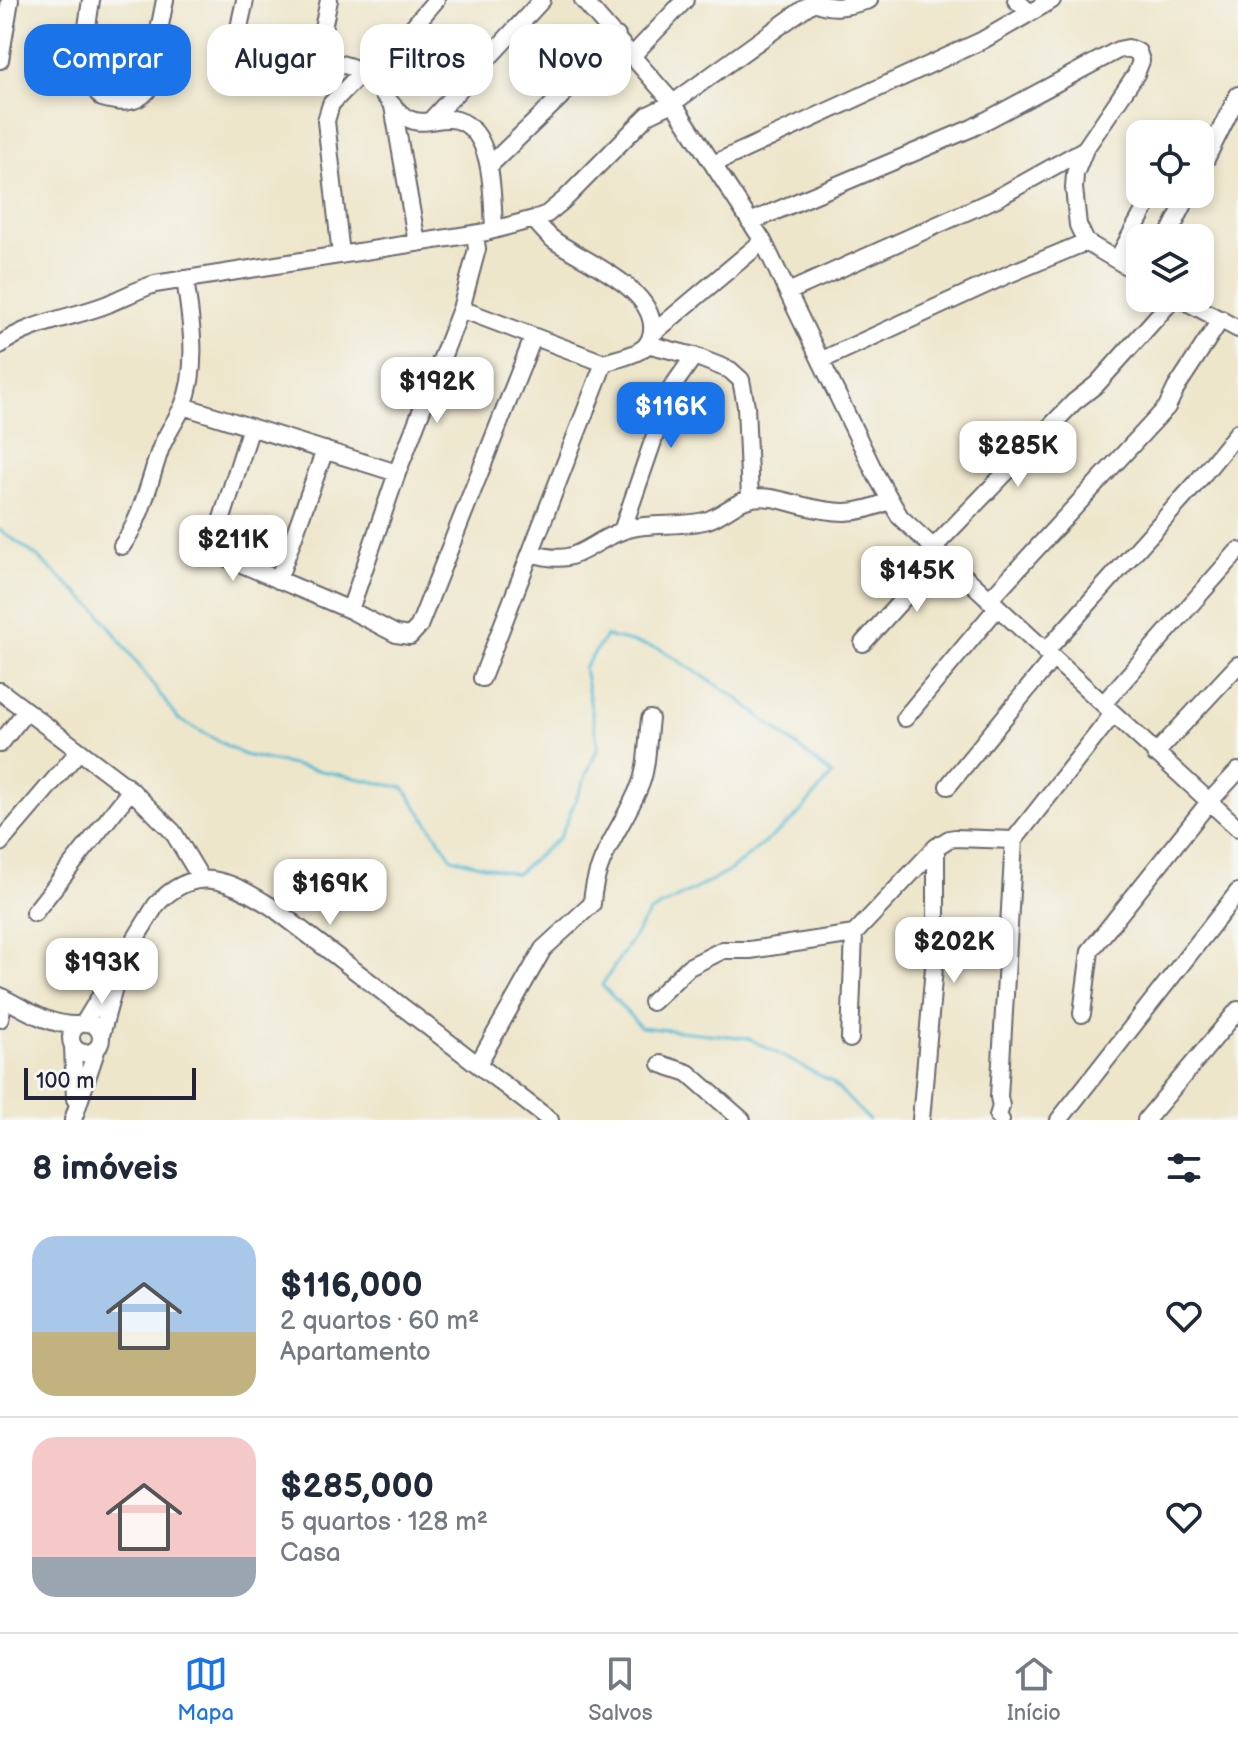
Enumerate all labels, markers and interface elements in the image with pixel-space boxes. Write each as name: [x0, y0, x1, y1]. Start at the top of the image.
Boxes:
chip: Comprar: [24, 24, 191, 96]
chip: Alugar: [207, 24, 344, 96]
chip: Filtros: [360, 24, 493, 96]
chip: Novo: [509, 24, 631, 96]
map controls: [1126, 120, 1214, 312]
button: locate: [1126, 120, 1214, 208]
button: layers: [1126, 224, 1214, 312]
pin: $192K: [381, 357, 493, 425]
text: $192K: [399, 367, 475, 398]
pin: $116K: [615, 382, 727, 450]
text: $116K: [635, 392, 707, 423]
pin: $285K: [962, 421, 1074, 489]
text: $285K: [977, 431, 1059, 462]
pin: $211K: [177, 515, 289, 583]
text: $211K: [197, 525, 269, 556]
pin: $145K: [861, 546, 973, 614]
text: $145K: [879, 556, 955, 587]
pin: $169K: [274, 859, 386, 927]
text: $169K: [292, 869, 368, 900]
pin: $202K: [898, 917, 1010, 985]
text: $202K: [913, 927, 995, 958]
pin: $193K: [46, 938, 158, 1006]
text: $193K: [64, 948, 140, 979]
scale bar: [24, 1064, 196, 1100]
text: 100 m: [36, 1068, 95, 1095]
icon: filters: [1162, 1146, 1206, 1190]
text: 8 imóveis: [32, 1148, 178, 1189]
text: $116,000: [280, 1265, 423, 1306]
icon: home: [96, 1268, 192, 1364]
icon: heart: [1162, 1294, 1206, 1338]
text: 2 quartos · 60 m²: [280, 1306, 479, 1337]
text: Apartamento: [280, 1337, 431, 1368]
text: $285,000: [280, 1466, 434, 1507]
icon: home: [96, 1469, 192, 1565]
icon: heart: [1162, 1495, 1206, 1539]
text: 5 quartos · 128 m²: [280, 1507, 488, 1538]
text: Casa: [280, 1538, 341, 1569]
tab: Mapa: [177, 1652, 234, 1727]
tab: Salvos: [588, 1652, 653, 1727]
tab: Início: [1007, 1652, 1061, 1727]

